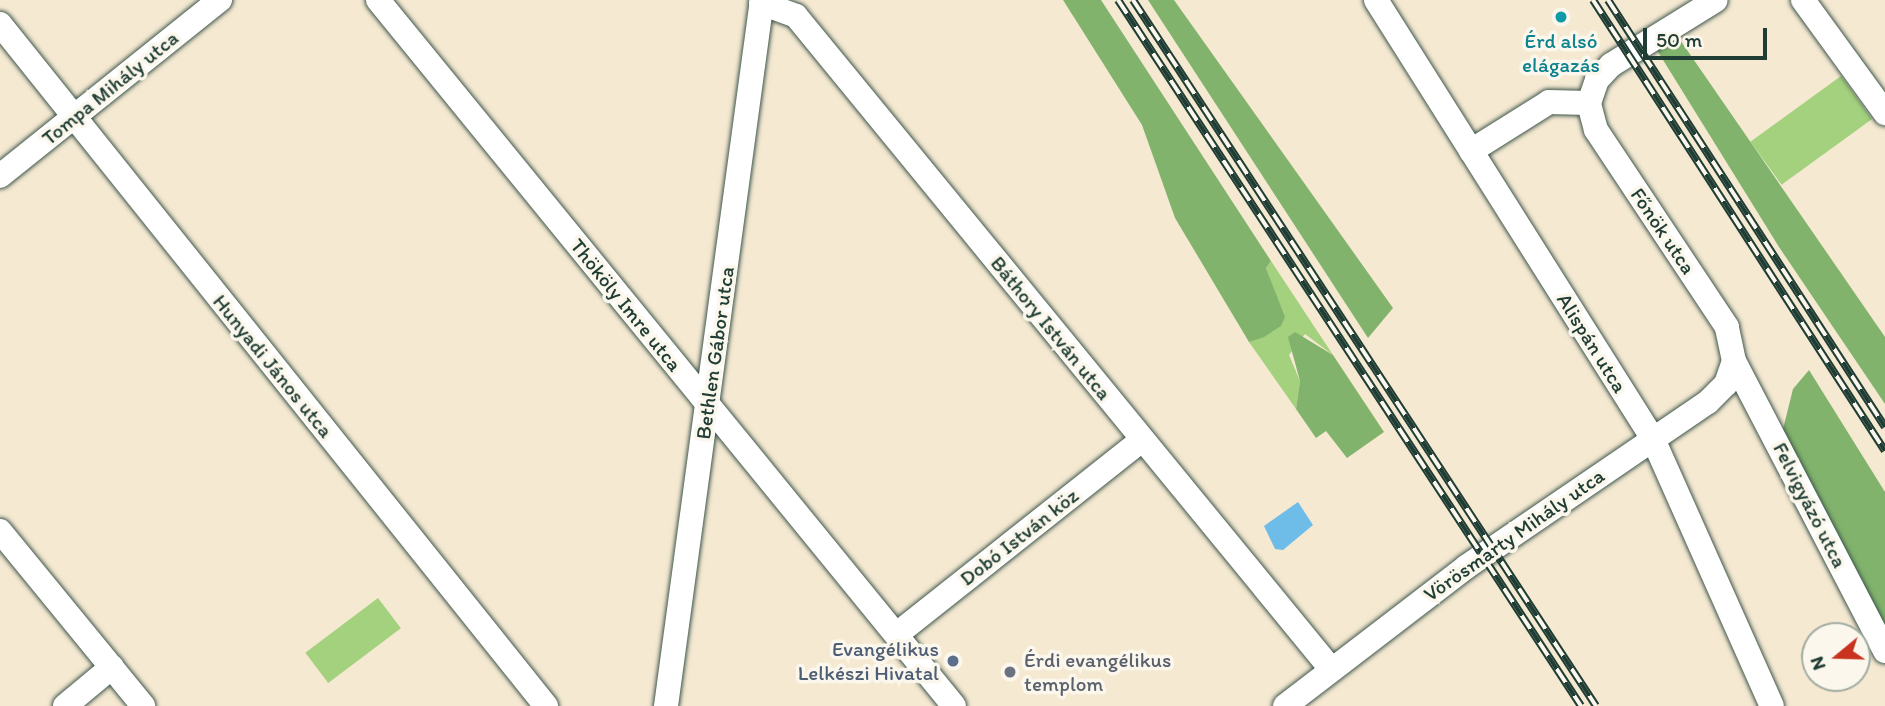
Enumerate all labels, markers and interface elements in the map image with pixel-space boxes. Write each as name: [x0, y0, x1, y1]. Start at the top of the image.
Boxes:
marker: Érd alsó elágazás: [1553, 9, 1569, 25]
scale bar: [1647, 14, 1771, 58]
street label: Tompa Mihály utca: [37, 25, 183, 151]
text: 50 m: [1656, 27, 1702, 52]
place label: Érd alsó elágazás: [1522, 28, 1600, 78]
street label: Főnök utca: [1625, 183, 1701, 279]
street label: Thököly Imre utca: [565, 234, 687, 376]
street label: Báthory István utca: [985, 251, 1117, 405]
street label: Bethlen Gábor utca: [690, 265, 740, 441]
street label: Alispán utca: [1552, 289, 1632, 397]
street label: Hunyadi János utca: [208, 290, 338, 442]
street label: Felvigyázó utca: [1768, 438, 1852, 572]
street label: Vörösmarty Mihály utca: [1419, 463, 1609, 607]
street label: Dobó István köz: [954, 483, 1084, 591]
north arrow: [1801, 622, 1871, 692]
place label: Evangélikus Lelkészi Hivatal: [798, 636, 939, 686]
place label: Érdi evangélikus templom: [1024, 647, 1170, 697]
marker: Evangélikus Lelkészi Hivatal: [945, 653, 961, 669]
text: N: [1805, 654, 1831, 673]
marker: Érdi evangélikus templom: [1002, 664, 1018, 680]

